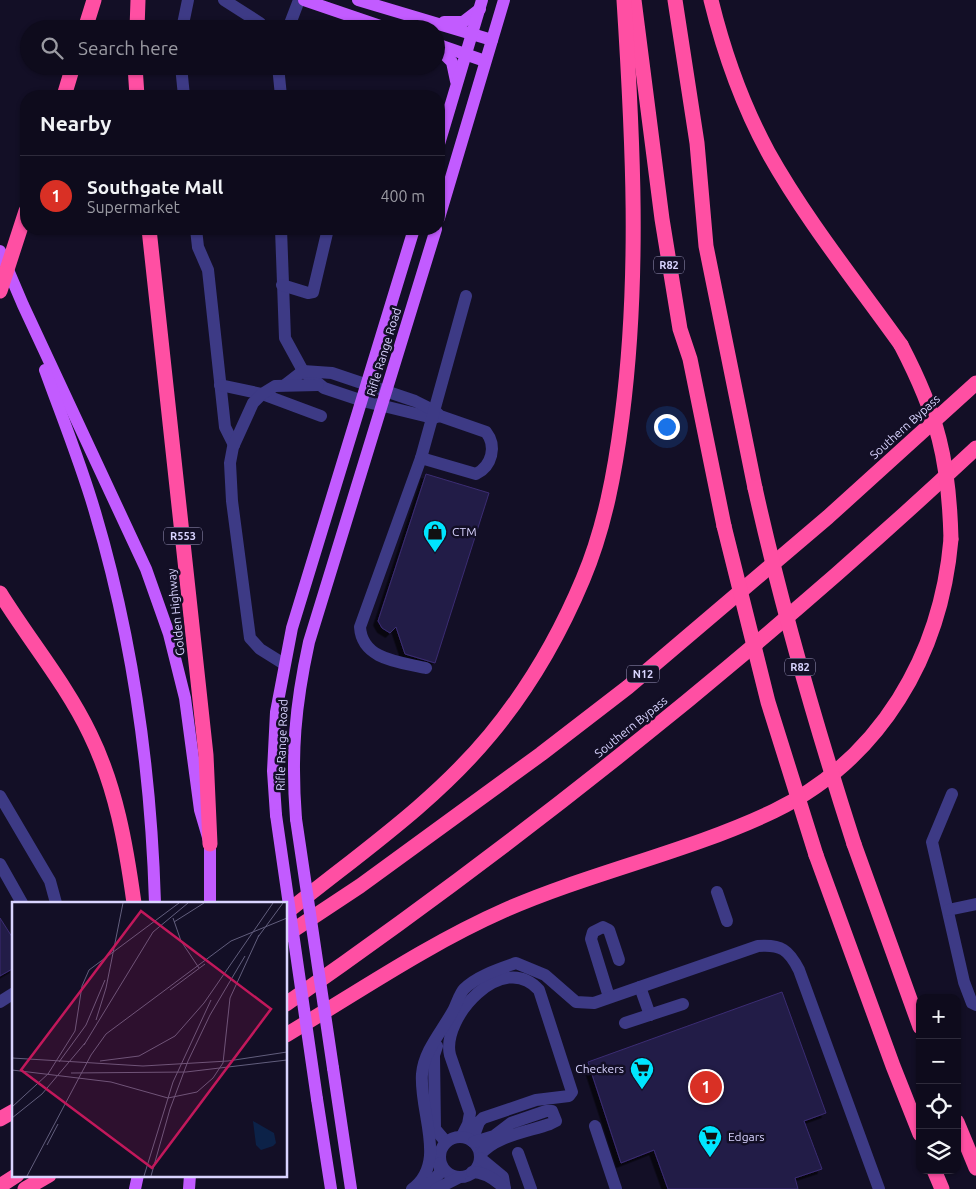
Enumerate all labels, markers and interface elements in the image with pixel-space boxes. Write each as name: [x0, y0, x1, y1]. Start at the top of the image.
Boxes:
search box: [20, 20, 445, 75]
icon: search: [38, 34, 66, 62]
text: Search here: [78, 37, 178, 59]
text: Nearby: [40, 111, 111, 135]
text: Southgate Mall: [87, 176, 223, 198]
text: 1: [51, 187, 61, 205]
text: 400 m: [380, 187, 425, 205]
text: Supermarket: [87, 198, 180, 216]
road number: R82: [654, 256, 684, 274]
street label: Rifle Range Road: [364, 306, 403, 398]
street label: Southern Bypass: [867, 392, 942, 461]
your location: [654, 414, 680, 440]
shop icon: CTM: [422, 519, 448, 553]
place label: CTM: [452, 525, 477, 538]
road number: R553: [164, 528, 202, 544]
street label: Golden Highway: [164, 568, 187, 656]
road number: R82: [785, 659, 815, 676]
road number: N12: [627, 666, 659, 682]
street label: Southern Bypass: [592, 693, 670, 760]
street label: Rifle Range Road: [273, 699, 290, 791]
inset map: [12, 902, 288, 1176]
map controls: [916, 994, 961, 1174]
button: +: [916, 994, 961, 1039]
button: −: [916, 1039, 961, 1084]
supermarket icon: Checkers: [629, 1056, 655, 1090]
place label: Checkers: [575, 1062, 624, 1075]
pin: 1: [690, 1068, 722, 1106]
button: locate: [916, 1084, 961, 1129]
supermarket icon: Edgars: [697, 1124, 723, 1158]
button: layers: [916, 1129, 961, 1174]
place label: Edgars: [728, 1130, 764, 1143]

